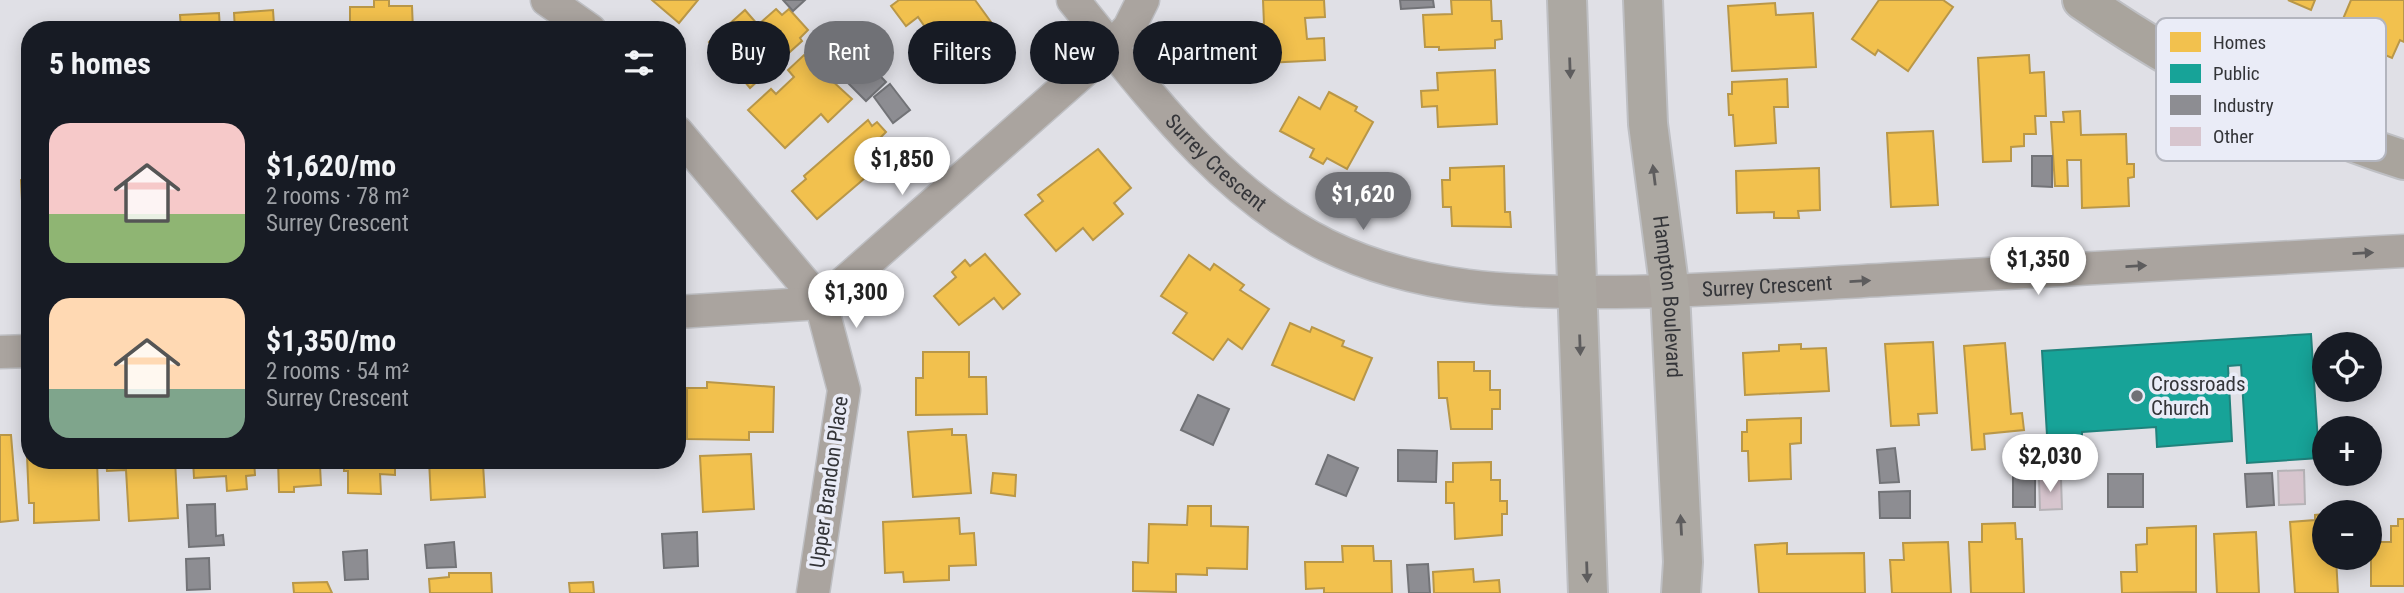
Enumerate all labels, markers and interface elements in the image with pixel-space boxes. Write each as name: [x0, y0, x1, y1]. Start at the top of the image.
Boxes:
legend: [2156, 18, 2386, 161]
chip: Buy: [707, 21, 790, 84]
chip: Rent: [804, 21, 894, 84]
chip: Filters: [908, 21, 1016, 84]
chip: New: [1030, 21, 1119, 84]
chip: Apartment: [1133, 21, 1282, 84]
text: Homes: [2213, 31, 2266, 54]
icon: filters: [620, 44, 658, 82]
text: 5 homes: [49, 46, 151, 81]
one-way arrow: [1565, 57, 1576, 79]
text: Public: [2213, 62, 2260, 85]
text: Industry: [2213, 94, 2274, 117]
street label: Surrey Crescent: [1160, 109, 1271, 216]
text: Other: [2213, 125, 2254, 148]
pin: $1,850: [845, 138, 959, 197]
text: $1,850: [870, 146, 934, 173]
text: $1,620/mo: [266, 148, 396, 183]
icon: home: [105, 151, 189, 235]
one-way arrow: [1649, 164, 1660, 186]
pin: $1,620: [1306, 173, 1420, 232]
text: $1,620: [1331, 181, 1395, 208]
text: 2 rooms · 78 m²: [266, 183, 409, 210]
text: Surrey Crescent: [266, 210, 409, 237]
street label: Hampton Boulevard: [1648, 214, 1686, 378]
pin: $1,350: [1981, 238, 2095, 297]
text: $1,350: [2006, 246, 2070, 273]
one-way arrow: [2352, 248, 2374, 259]
one-way arrow: [2125, 260, 2147, 271]
pin: $1,300: [799, 270, 913, 330]
street label: Surrey Crescent: [1701, 271, 1833, 302]
one-way arrow: [1849, 275, 1871, 286]
text: $1,300: [824, 279, 888, 306]
text: $1,350/mo: [266, 323, 396, 358]
icon: home: [105, 326, 189, 410]
map controls: [2312, 332, 2382, 570]
button: locate: [2312, 332, 2382, 402]
one-way arrow: [1575, 334, 1586, 356]
text: 2 rooms · 54 m²: [266, 358, 409, 385]
place label: Crossroads Church: [2151, 372, 2246, 420]
text: Surrey Crescent: [266, 385, 409, 412]
marker: Crossroads Church: [2129, 388, 2145, 404]
street label: Upper Brandon Place: [805, 394, 853, 569]
button: +: [2312, 416, 2382, 486]
pin: $2,030: [1993, 434, 2107, 494]
text: $2,030: [2018, 443, 2082, 470]
button: −: [2312, 500, 2382, 570]
one-way arrow: [1676, 514, 1687, 536]
one-way arrow: [1582, 561, 1593, 583]

